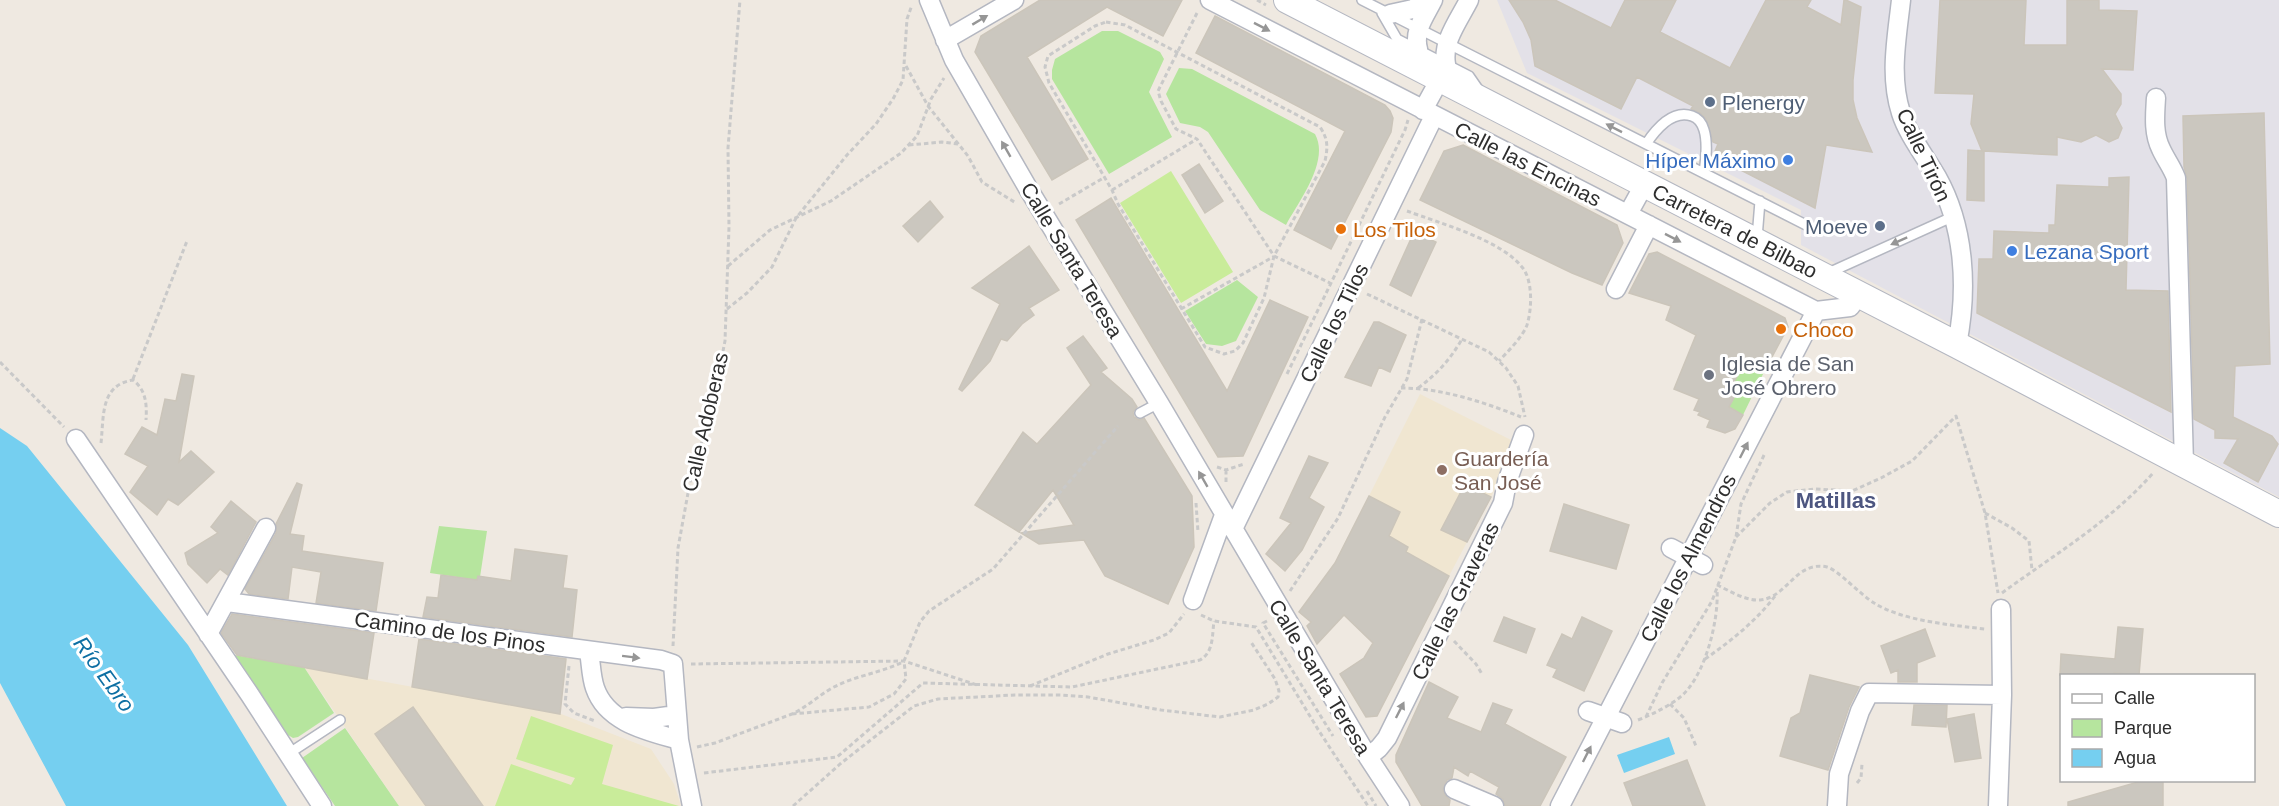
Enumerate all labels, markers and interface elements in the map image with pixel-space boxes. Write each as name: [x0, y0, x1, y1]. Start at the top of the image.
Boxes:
one-way arrow: [972, 15, 988, 26]
one-way arrow: [1254, 22, 1271, 32]
place label: Plenergy: [1722, 91, 1805, 114]
marker: Plenergy: [1703, 95, 1717, 109]
street label: Calle Tirón: [1892, 105, 1956, 205]
street label: Calle las Encinas: [1451, 117, 1605, 211]
one-way arrow: [1606, 123, 1623, 132]
one-way arrow: [1001, 141, 1011, 158]
place label: Híper Máximo: [1645, 149, 1776, 172]
marker: Híper Máximo: [1781, 153, 1795, 167]
street label: Calle Santa Teresa: [1017, 178, 1128, 342]
street label: Carretera de Bilbao: [1649, 179, 1821, 283]
place label: Moeve: [1805, 215, 1868, 238]
place label: Los Tilos: [1353, 218, 1436, 241]
marker: Moeve: [1873, 219, 1887, 233]
marker: Los Tilos: [1334, 222, 1348, 236]
one-way arrow: [1665, 233, 1682, 242]
one-way arrow: [1890, 237, 1908, 246]
place label: Lezana Sport: [2024, 240, 2149, 263]
marker: Lezana Sport: [2005, 244, 2019, 258]
street label: Calle los Tilos: [1295, 260, 1373, 386]
place label: Choco: [1793, 318, 1854, 341]
marker: Choco: [1774, 322, 1788, 336]
street label: Calle Adoberas: [678, 350, 732, 494]
place label: Iglesia de San José Obrero: [1721, 352, 1854, 399]
marker: Iglesia de San José Obrero: [1702, 368, 1716, 382]
one-way arrow: [1739, 441, 1749, 458]
place label: Guardería San José: [1454, 447, 1549, 494]
marker: Guardería San José: [1435, 463, 1449, 477]
one-way arrow: [1198, 470, 1208, 487]
street label: Calle los Almendros: [1636, 470, 1740, 646]
district label: Matillas: [1796, 488, 1876, 513]
street label: Calle las Graveras: [1407, 518, 1503, 684]
street label: Calle Santa Teresa: [1265, 595, 1376, 759]
street label: Camino de los Pinos: [353, 607, 547, 657]
water label: Río Ebro: [68, 632, 140, 716]
one-way arrow: [622, 652, 641, 661]
legend: [2060, 674, 2255, 782]
text: Calle: [2114, 688, 2155, 708]
one-way arrow: [1395, 701, 1405, 719]
text: Parque: [2114, 718, 2172, 738]
one-way arrow: [1582, 745, 1592, 762]
text: Agua: [2114, 748, 2157, 768]

